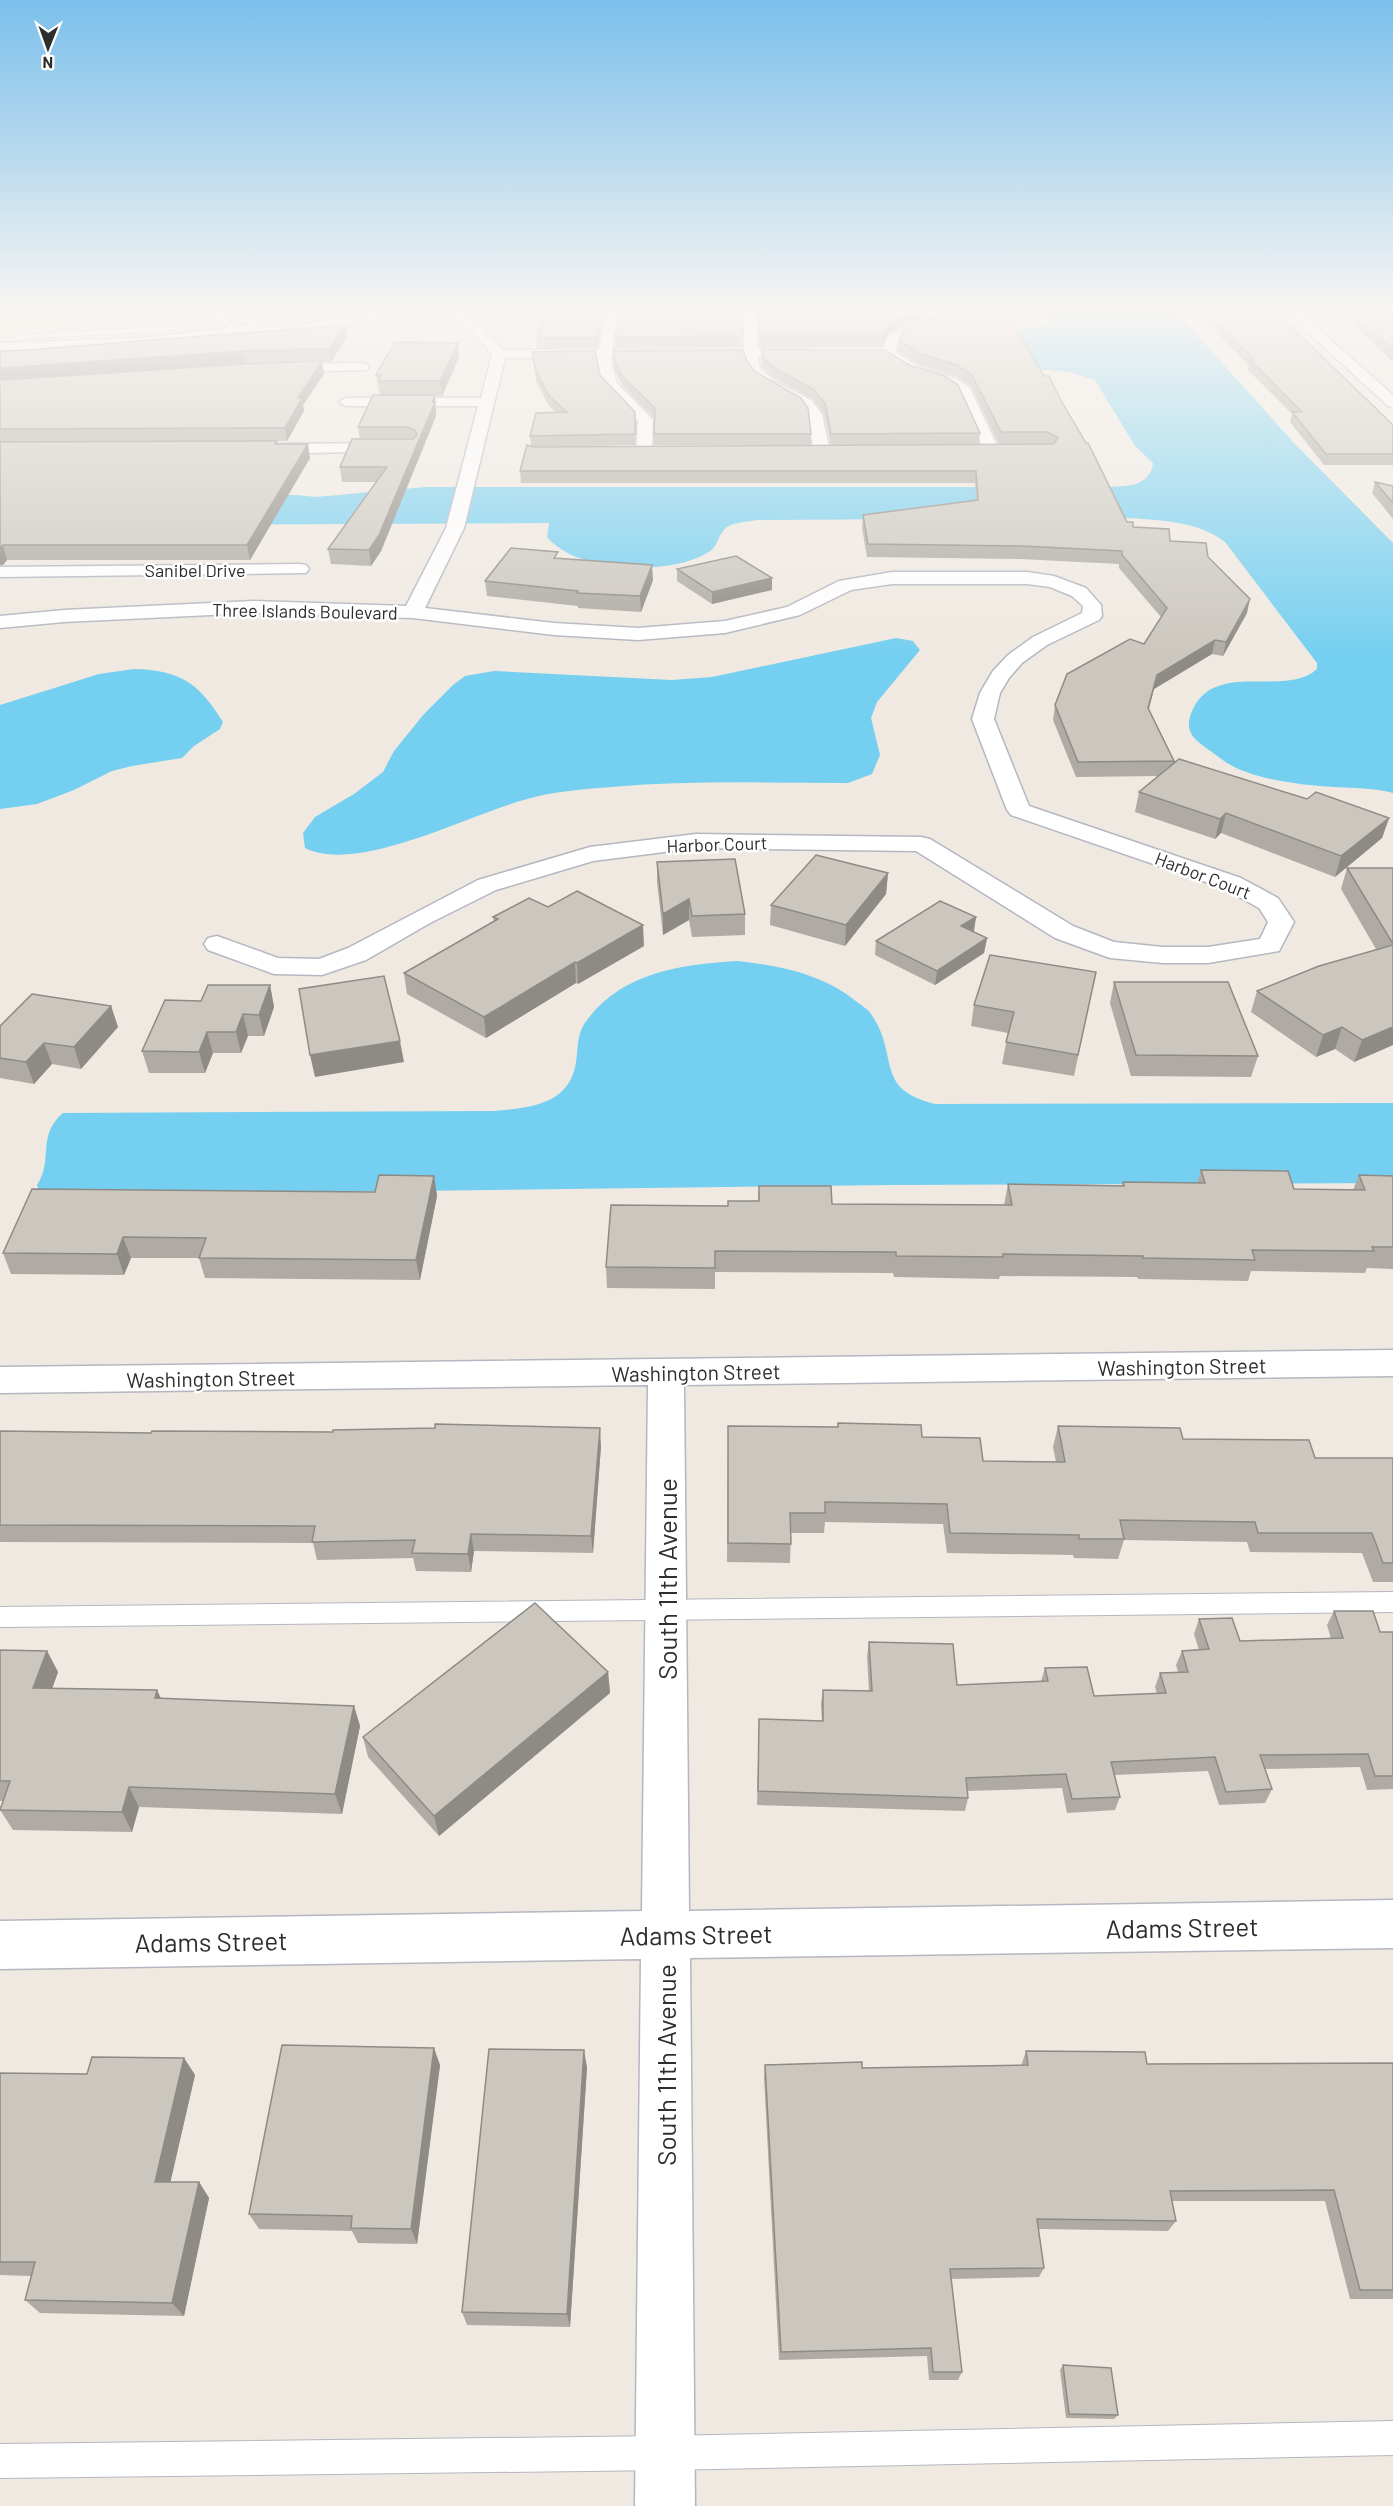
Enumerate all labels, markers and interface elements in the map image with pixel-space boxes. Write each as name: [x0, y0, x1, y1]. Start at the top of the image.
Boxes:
north arrow: [18, 18, 78, 78]
text: N: [42, 54, 53, 73]
street label: Sanibel Drive: [144, 559, 246, 581]
street label: Three Islands Boulevard: [212, 598, 398, 624]
street label: Harbor Court: [666, 831, 768, 857]
street label: Harbor Court: [1152, 847, 1254, 903]
street label: Washington Street: [1097, 1352, 1267, 1380]
street label: Washington Street: [611, 1358, 781, 1386]
street label: Washington Street: [126, 1364, 296, 1392]
street label: South 11th Avenue: [651, 1478, 682, 1680]
street label: Adams Street: [1105, 1910, 1259, 1944]
street label: Adams Street: [619, 1917, 773, 1951]
street label: Adams Street: [134, 1924, 288, 1958]
street label: South 11th Avenue: [650, 1964, 681, 2166]

